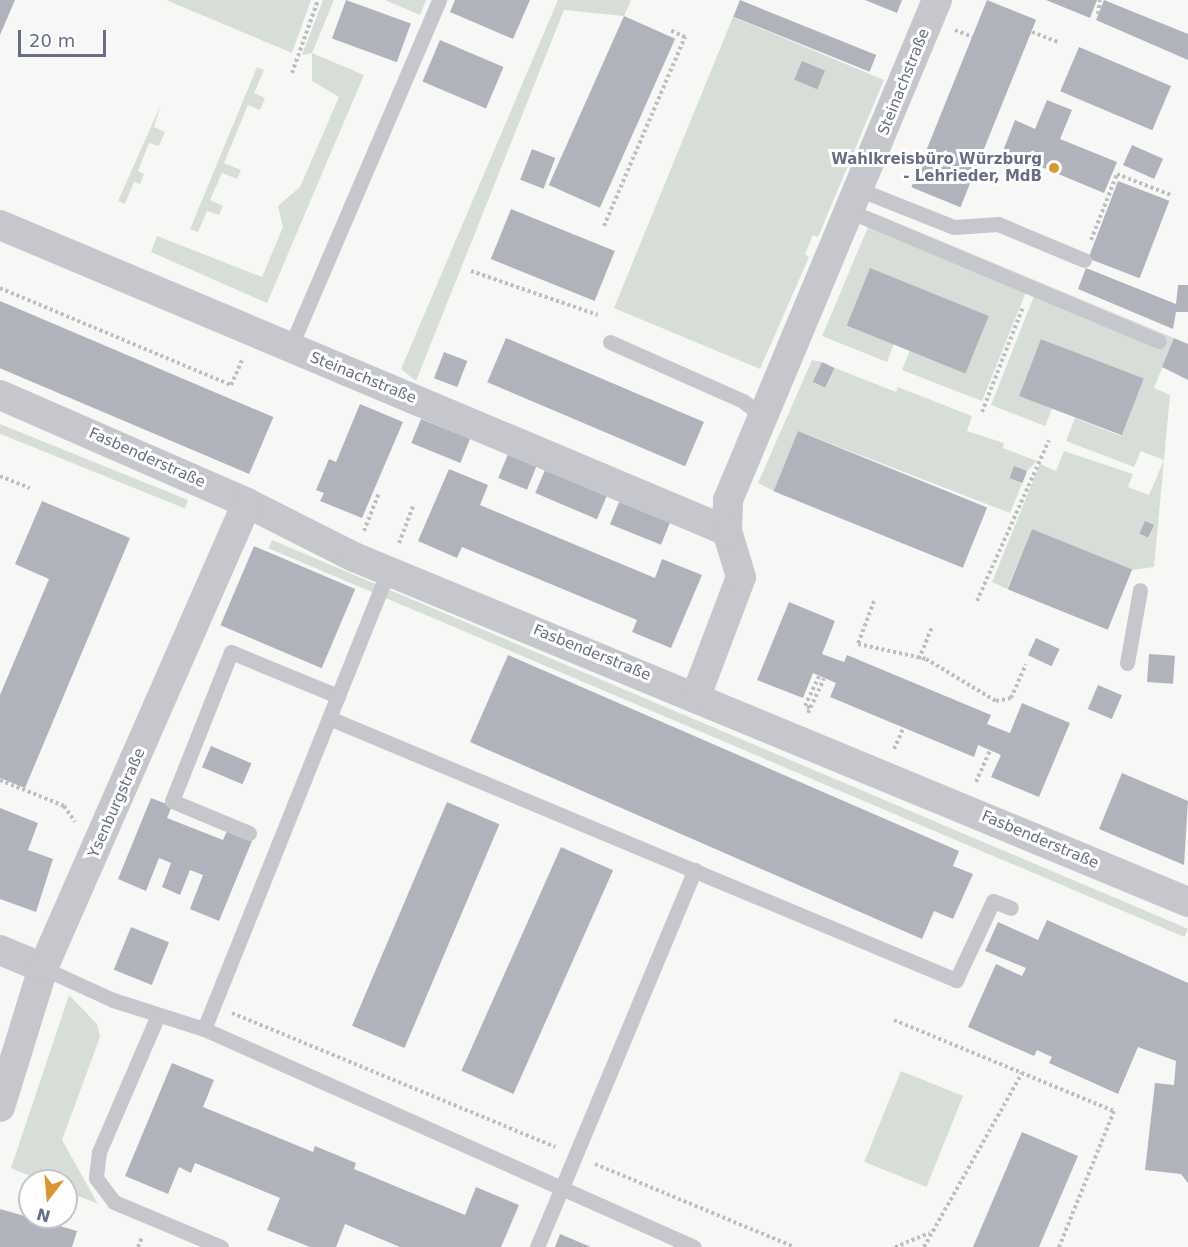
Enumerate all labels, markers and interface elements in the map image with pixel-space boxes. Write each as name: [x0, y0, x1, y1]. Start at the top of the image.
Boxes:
scale bar: [21, 18, 110, 56]
street label: Steinachstraße: [874, 26, 934, 138]
text: 20 m: [29, 30, 75, 51]
place label: Wahlkreisbüro Würzburg - Lehrieder, MdB: [831, 150, 1042, 185]
marker: Wahlkreisbüro Würzburg - Lehrieder, MdB: [1047, 161, 1061, 175]
street label: Steinachstraße: [307, 348, 419, 408]
street label: Fasbenderstraße: [86, 424, 208, 492]
street label: Fasbenderstraße: [531, 621, 653, 685]
street label: Ysenburgstraße: [85, 745, 149, 861]
street label: Fasbenderstraße: [979, 807, 1101, 873]
north arrow: [18, 1169, 78, 1229]
text: N: [34, 1204, 53, 1226]

